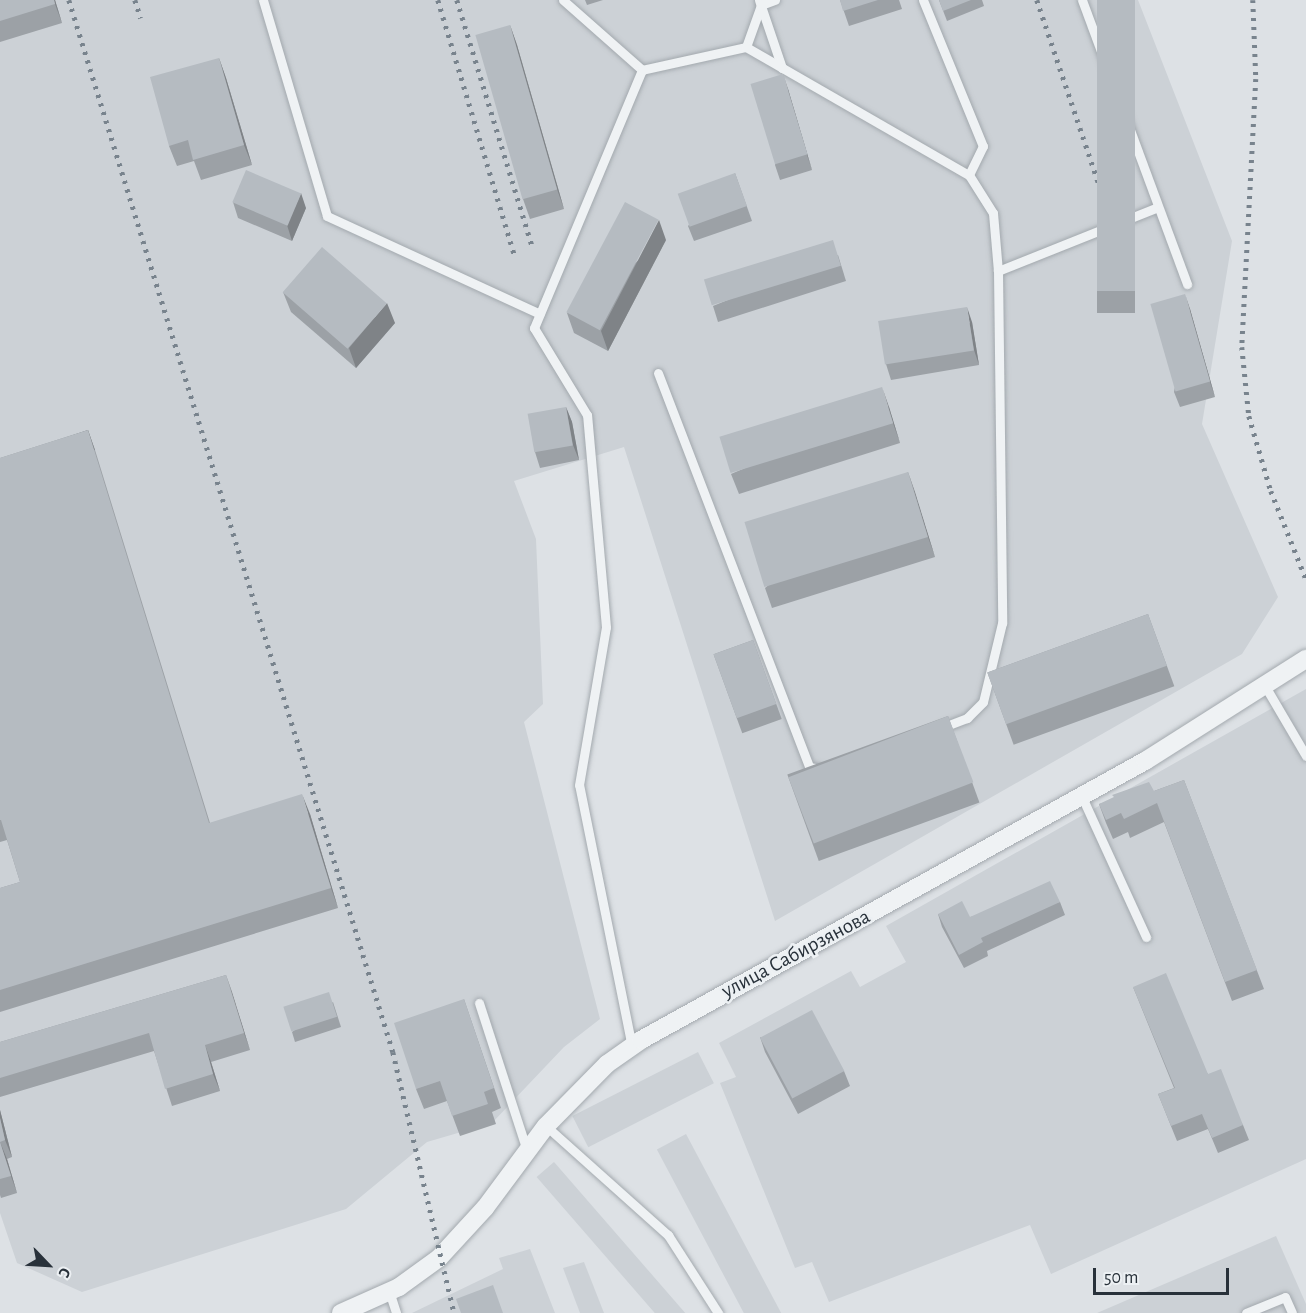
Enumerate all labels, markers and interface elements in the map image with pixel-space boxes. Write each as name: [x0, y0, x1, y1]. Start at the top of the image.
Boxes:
street label: улица Сабирзянова: [717, 904, 875, 1004]
north arrow: [18, 1235, 78, 1295]
scale bar: [1096, 1256, 1232, 1294]
text: С: [55, 1265, 73, 1280]
text: 50 m: [1104, 1269, 1138, 1287]

